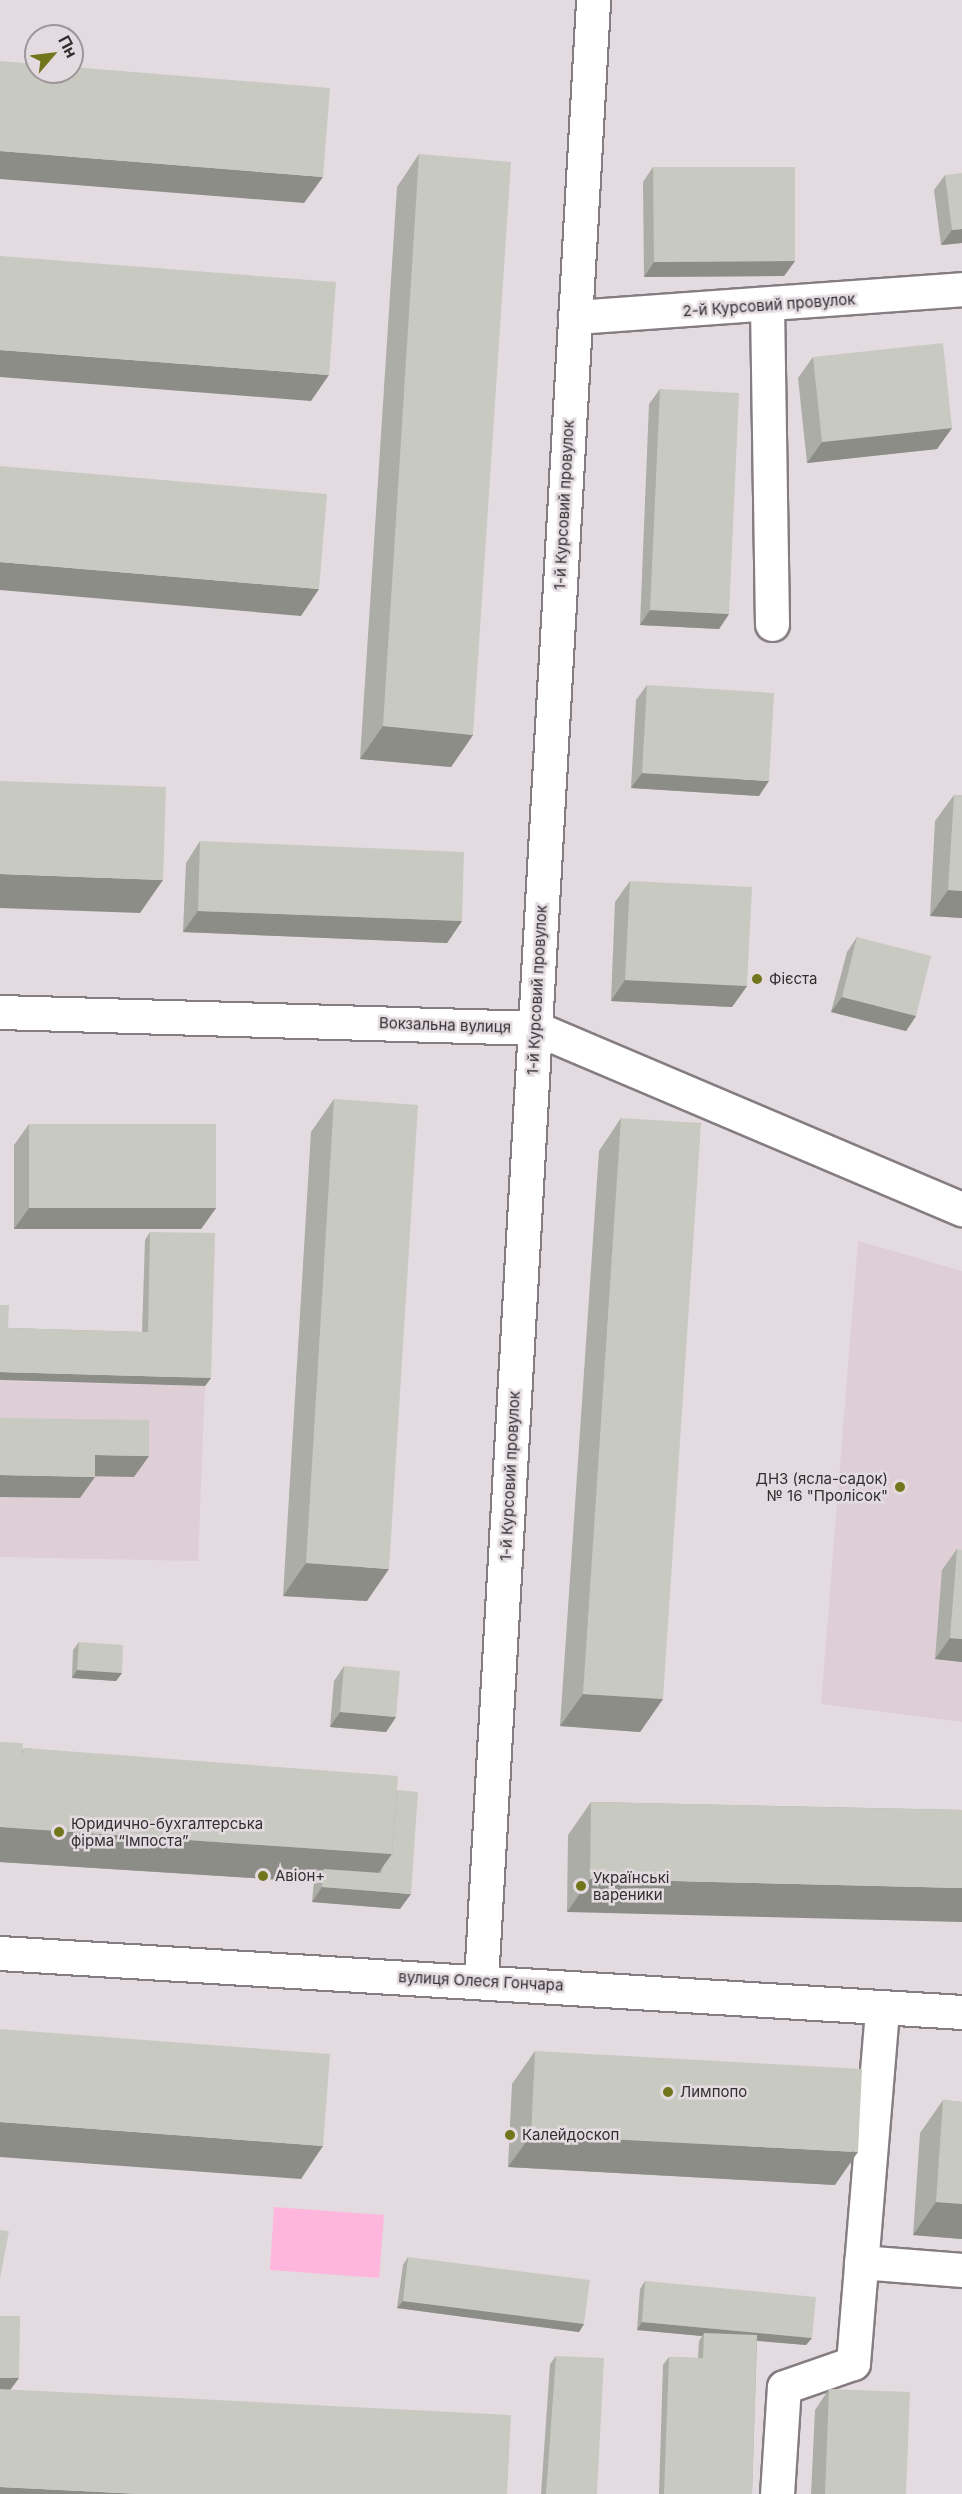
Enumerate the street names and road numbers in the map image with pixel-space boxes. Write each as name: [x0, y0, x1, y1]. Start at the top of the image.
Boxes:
street label: 2-й Курсовий провулок: [682, 290, 856, 320]
street label: 1-й Курсовий провулок: [551, 420, 577, 590]
street label: 1-й Курсовий провулок: [524, 905, 550, 1075]
street label: Вокзальна вулиця: [379, 1014, 511, 1036]
street label: 1-й Курсовий провулок: [497, 1391, 523, 1561]
street label: вулиця Олеся Гончара: [398, 1968, 564, 1994]

